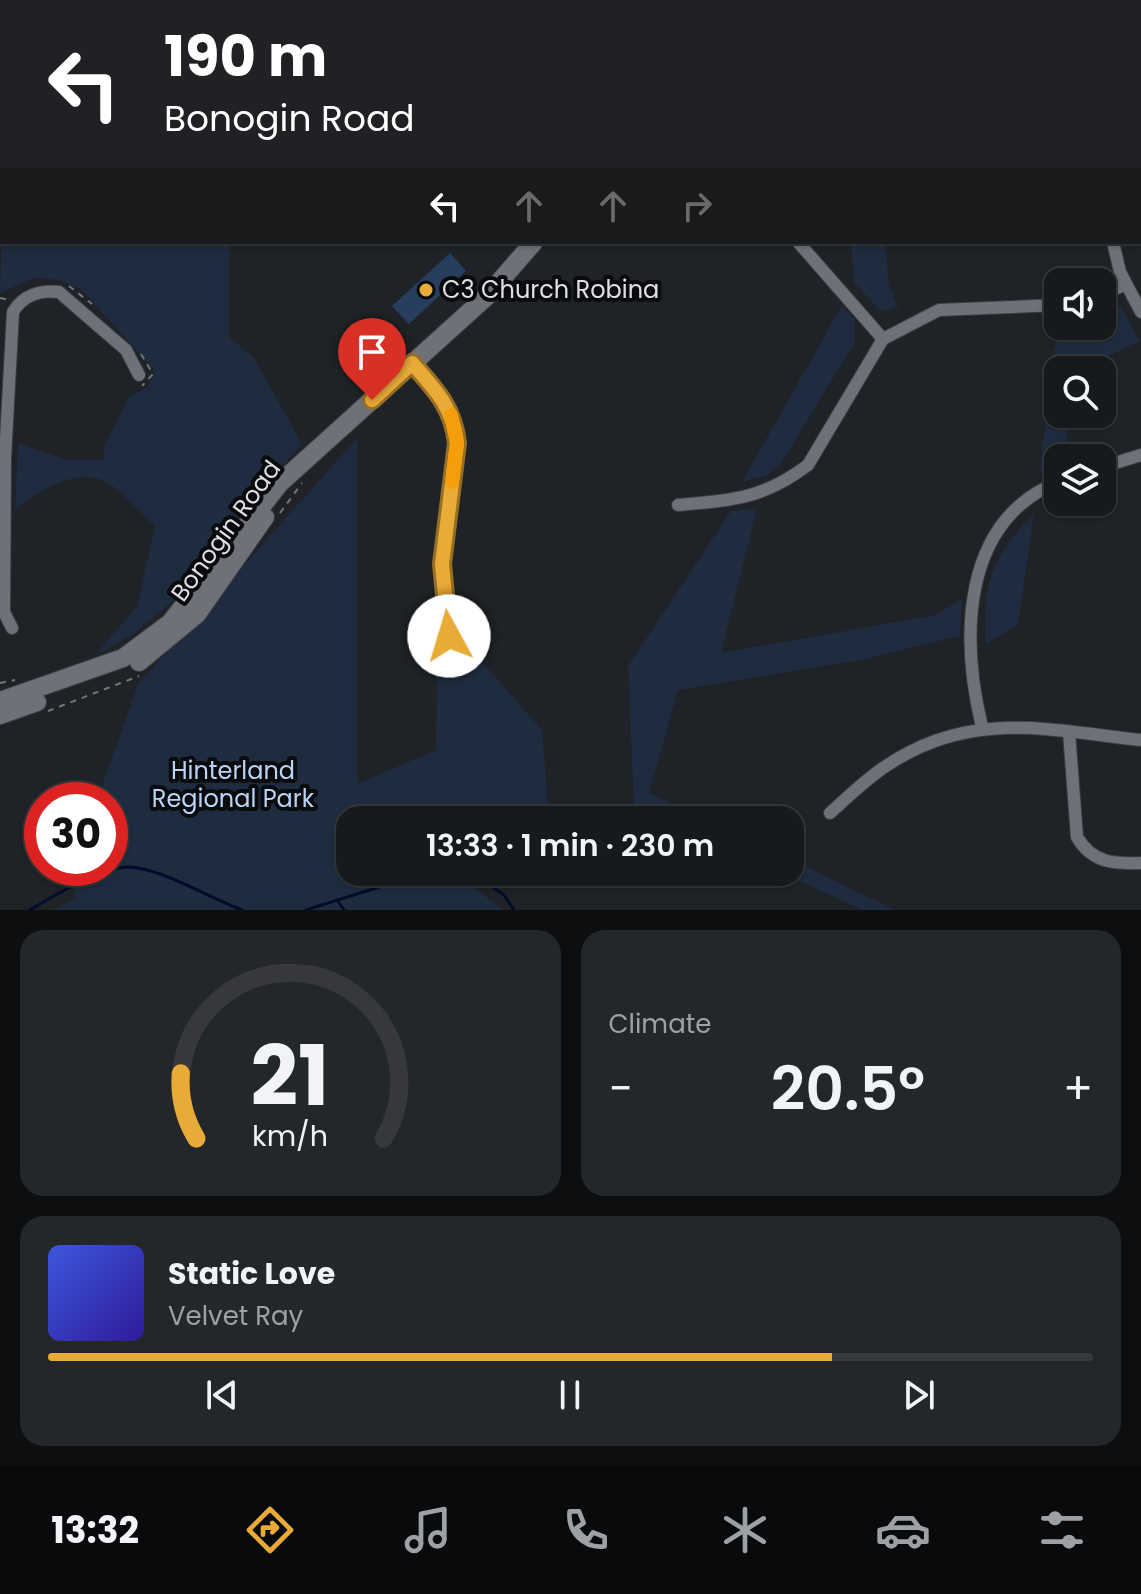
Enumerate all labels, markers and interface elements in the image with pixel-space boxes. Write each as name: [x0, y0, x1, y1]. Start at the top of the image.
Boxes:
text: 190 m: [164, 17, 327, 96]
icon: left: [32, 32, 136, 136]
text: Bonogin Road: [164, 93, 415, 144]
icon: left: [423, 184, 467, 228]
icon: ahead: [507, 184, 551, 228]
icon: ahead: [591, 184, 635, 228]
icon: right: [675, 184, 719, 228]
map controls: [1044, 268, 1116, 516]
button: sound: [1044, 268, 1116, 340]
place label: C3 Church Robina: [442, 273, 659, 306]
marker: C3 Church Robina: [417, 281, 435, 299]
pin: [338, 318, 406, 400]
icon: arrive: [350, 330, 394, 374]
button: search: [1044, 356, 1116, 428]
button: layers: [1044, 444, 1116, 516]
street label: Bonogin Road: [163, 453, 288, 608]
position arrow: [407, 594, 491, 678]
park label: Hinterland Regional Park: [152, 754, 315, 815]
speed limit sign: 30: [24, 782, 128, 886]
text: 13:33 · 1 min · 230 m: [426, 824, 714, 867]
text: Climate: [609, 1006, 711, 1042]
text: 21: [251, 1018, 330, 1134]
text: 20.5°: [771, 1047, 925, 1131]
text: −: [609, 1058, 633, 1119]
text: +: [1063, 1058, 1093, 1119]
text: km/h: [252, 1116, 328, 1156]
text: Static Love: [168, 1252, 335, 1295]
text: Velvet Ray: [168, 1298, 303, 1334]
icon: previous: [200, 1373, 244, 1417]
icon: pause: [548, 1373, 592, 1417]
icon: next: [897, 1373, 941, 1417]
icon: directions: [242, 1502, 298, 1558]
icon: music: [400, 1502, 456, 1558]
icon: phone: [558, 1502, 614, 1558]
icon: climate: [717, 1502, 773, 1558]
icon: car: [875, 1502, 931, 1558]
icon: filters: [1034, 1502, 1090, 1558]
text: 13:32: [51, 1505, 139, 1556]

